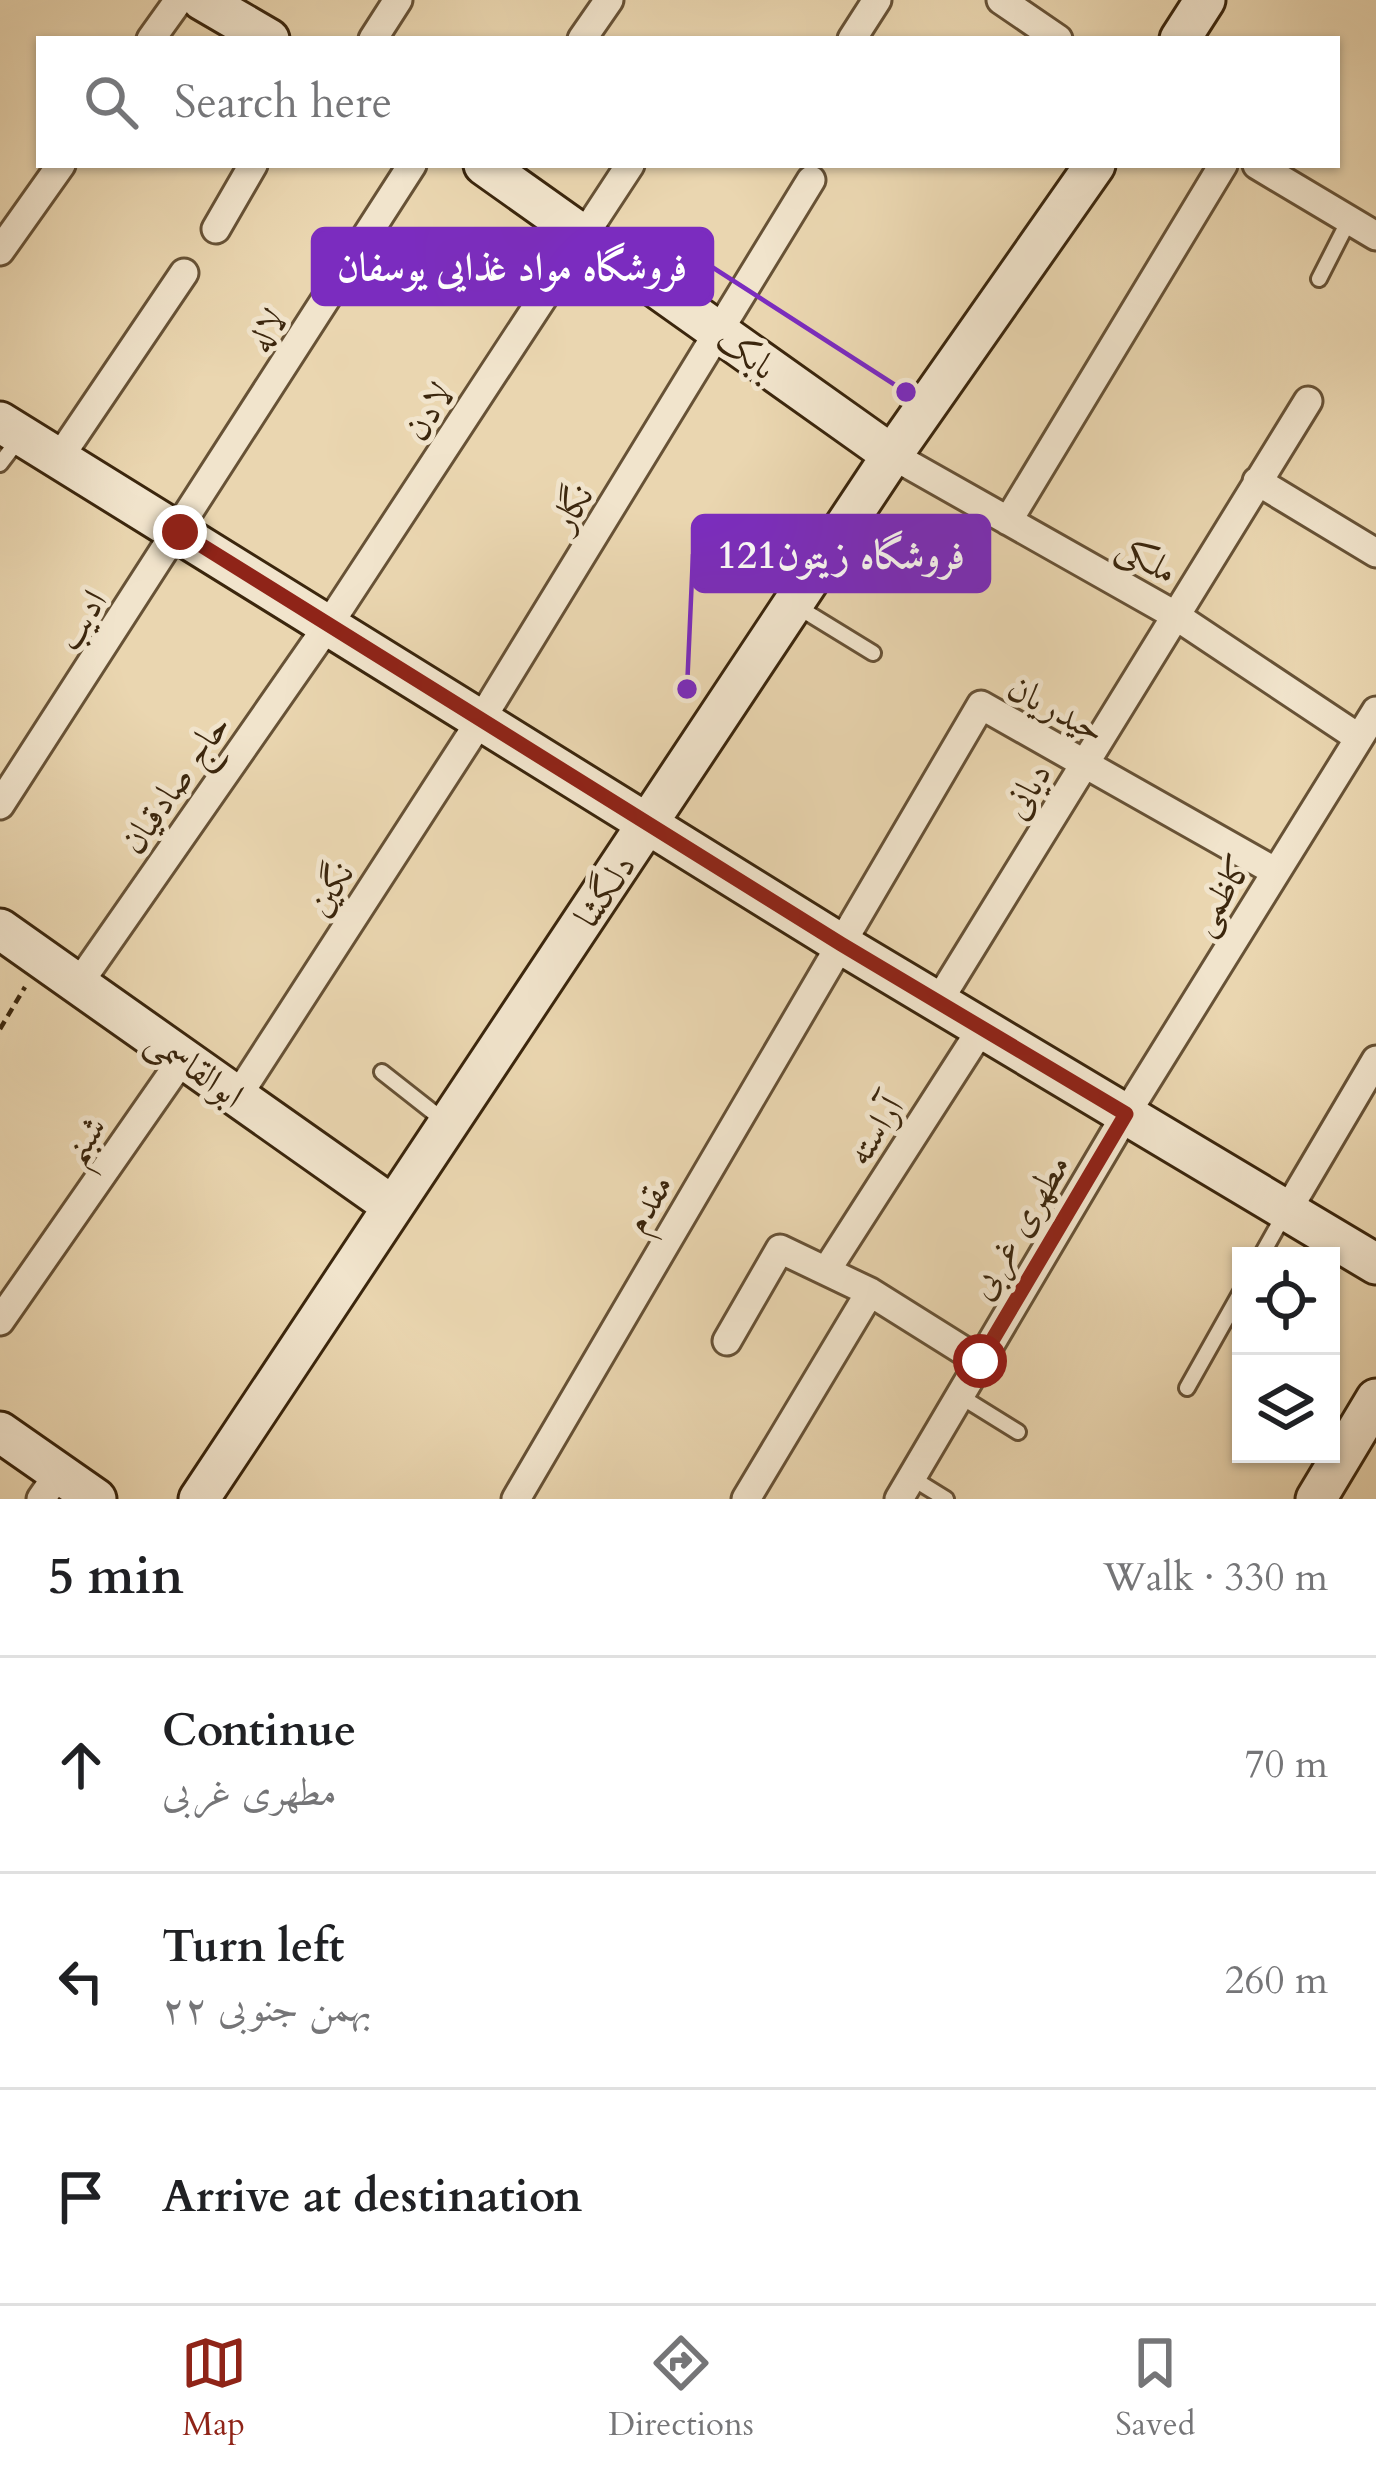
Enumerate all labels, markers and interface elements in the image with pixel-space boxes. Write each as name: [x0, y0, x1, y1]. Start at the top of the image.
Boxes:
search box: [36, 36, 1340, 168]
icon: search: [78, 69, 144, 135]
text: Search here: [174, 72, 392, 133]
callout: فروشگاه مواد غذایی یوسفان: [313, 229, 712, 304]
text: فروشگاه مواد غذایی یوسفان: [337, 241, 687, 294]
street label: لاله: [235, 300, 299, 362]
street label: بابک: [706, 315, 786, 391]
street label: لادن: [392, 373, 466, 450]
street label: نگار: [537, 475, 605, 543]
route end: [153, 505, 207, 559]
callout: فروشگاه زیتون121: [693, 516, 989, 591]
street label: ملکی: [1108, 523, 1186, 596]
text: فروشگاه زیتون121: [717, 529, 965, 582]
street label: ادیب: [44, 580, 119, 659]
street label: حیدریان: [999, 663, 1114, 755]
street label: حاج صادقیان: [109, 704, 247, 868]
street label: دیانی: [991, 753, 1063, 828]
street label: دلگشا: [563, 844, 648, 937]
street label: کاظمی: [1178, 845, 1265, 944]
street label: نگین: [295, 852, 366, 925]
street label: ابوالقاسمی: [137, 1016, 254, 1120]
street label: آراسته: [835, 1083, 918, 1175]
street label: شبنم: [50, 1106, 127, 1180]
street label: مطهری غربی: [957, 1145, 1083, 1309]
street label: مقدم: [612, 1165, 690, 1245]
map controls: [1232, 1247, 1340, 1463]
button: locate: [1232, 1247, 1340, 1355]
route start: [953, 1334, 1007, 1388]
button: layers: [1232, 1355, 1340, 1463]
text: 5 min: [48, 1542, 184, 1612]
text: Walk · 330 m: [1103, 1551, 1328, 1604]
text: Continue: [162, 1700, 356, 1761]
icon: ahead: [48, 1732, 114, 1798]
text: 70 m: [1245, 1738, 1328, 1791]
text: مطهری غربی: [162, 1766, 337, 1819]
text: Turn left: [162, 1916, 344, 1977]
icon: left: [48, 1948, 114, 2014]
text: 260 m: [1225, 1954, 1328, 2007]
text: ۲۲ بهمن جنوبی: [162, 1982, 372, 2035]
icon: arrive: [48, 2164, 114, 2230]
text: Arrive at destination: [162, 2166, 582, 2227]
tab: Map: [181, 2330, 247, 2447]
tab: Directions: [608, 2330, 754, 2447]
tab: Saved: [1115, 2330, 1195, 2447]

